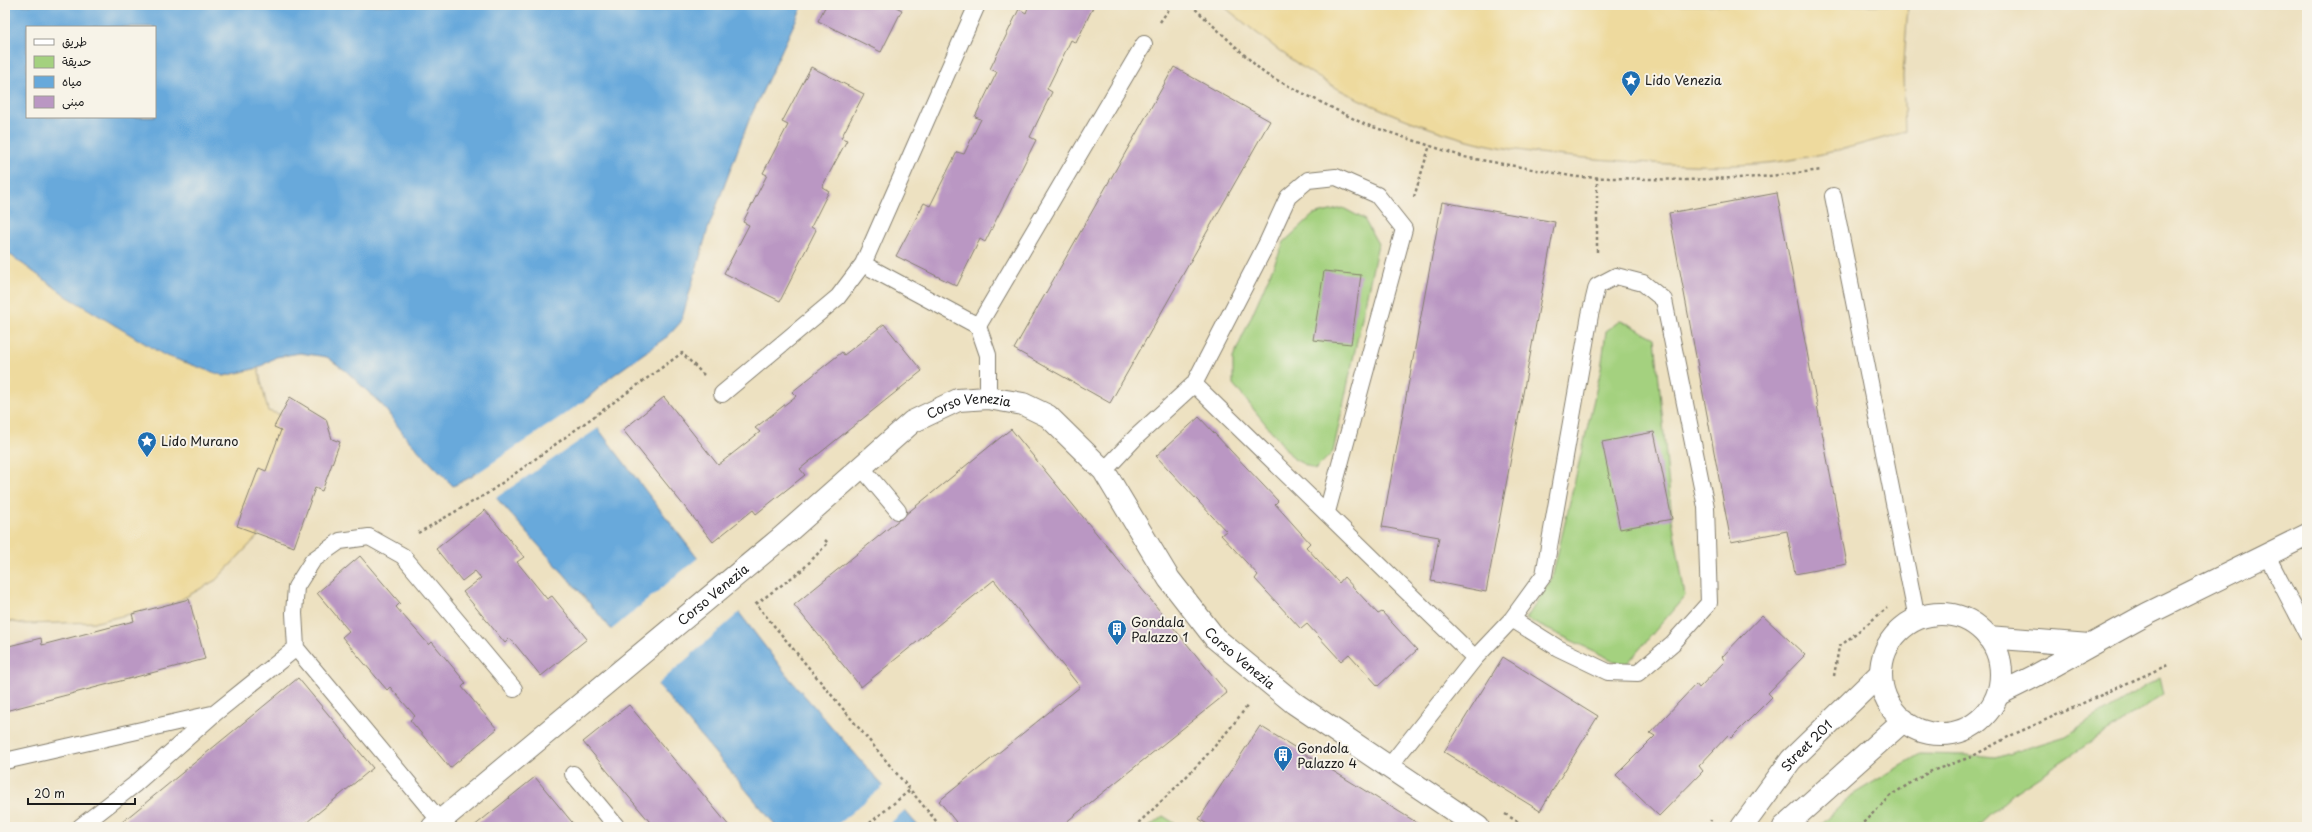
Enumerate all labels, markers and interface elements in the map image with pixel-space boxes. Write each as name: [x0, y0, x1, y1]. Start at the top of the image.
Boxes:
legend: [26, 26, 156, 118]
text: طريق: [62, 32, 87, 50]
text: حديقة: [62, 52, 91, 70]
place icon: Lido Venezia: [1620, 69, 1642, 97]
place label: Lido Venezia: [1645, 70, 1722, 89]
text: مياه: [62, 72, 82, 90]
text: مبنى: [62, 92, 85, 110]
street label: Corso Venezia: [923, 388, 1013, 423]
place icon: Lido Murano: [136, 430, 158, 458]
place label: Lido Murano: [161, 431, 238, 450]
street label: Corso Venezia: [673, 559, 752, 629]
place label: Gondala Palazzo 1: [1131, 612, 1189, 646]
building icon: Gondala Palazzo 1: [1106, 618, 1128, 646]
street label: Corso Venezia: [1201, 623, 1280, 693]
street label: Street 201: [1776, 715, 1836, 775]
place label: Gondola Palazzo 4: [1297, 738, 1357, 772]
building icon: Gondola Palazzo 4: [1272, 744, 1294, 772]
scale bar: [28, 780, 135, 806]
text: 20 m: [34, 784, 65, 802]

